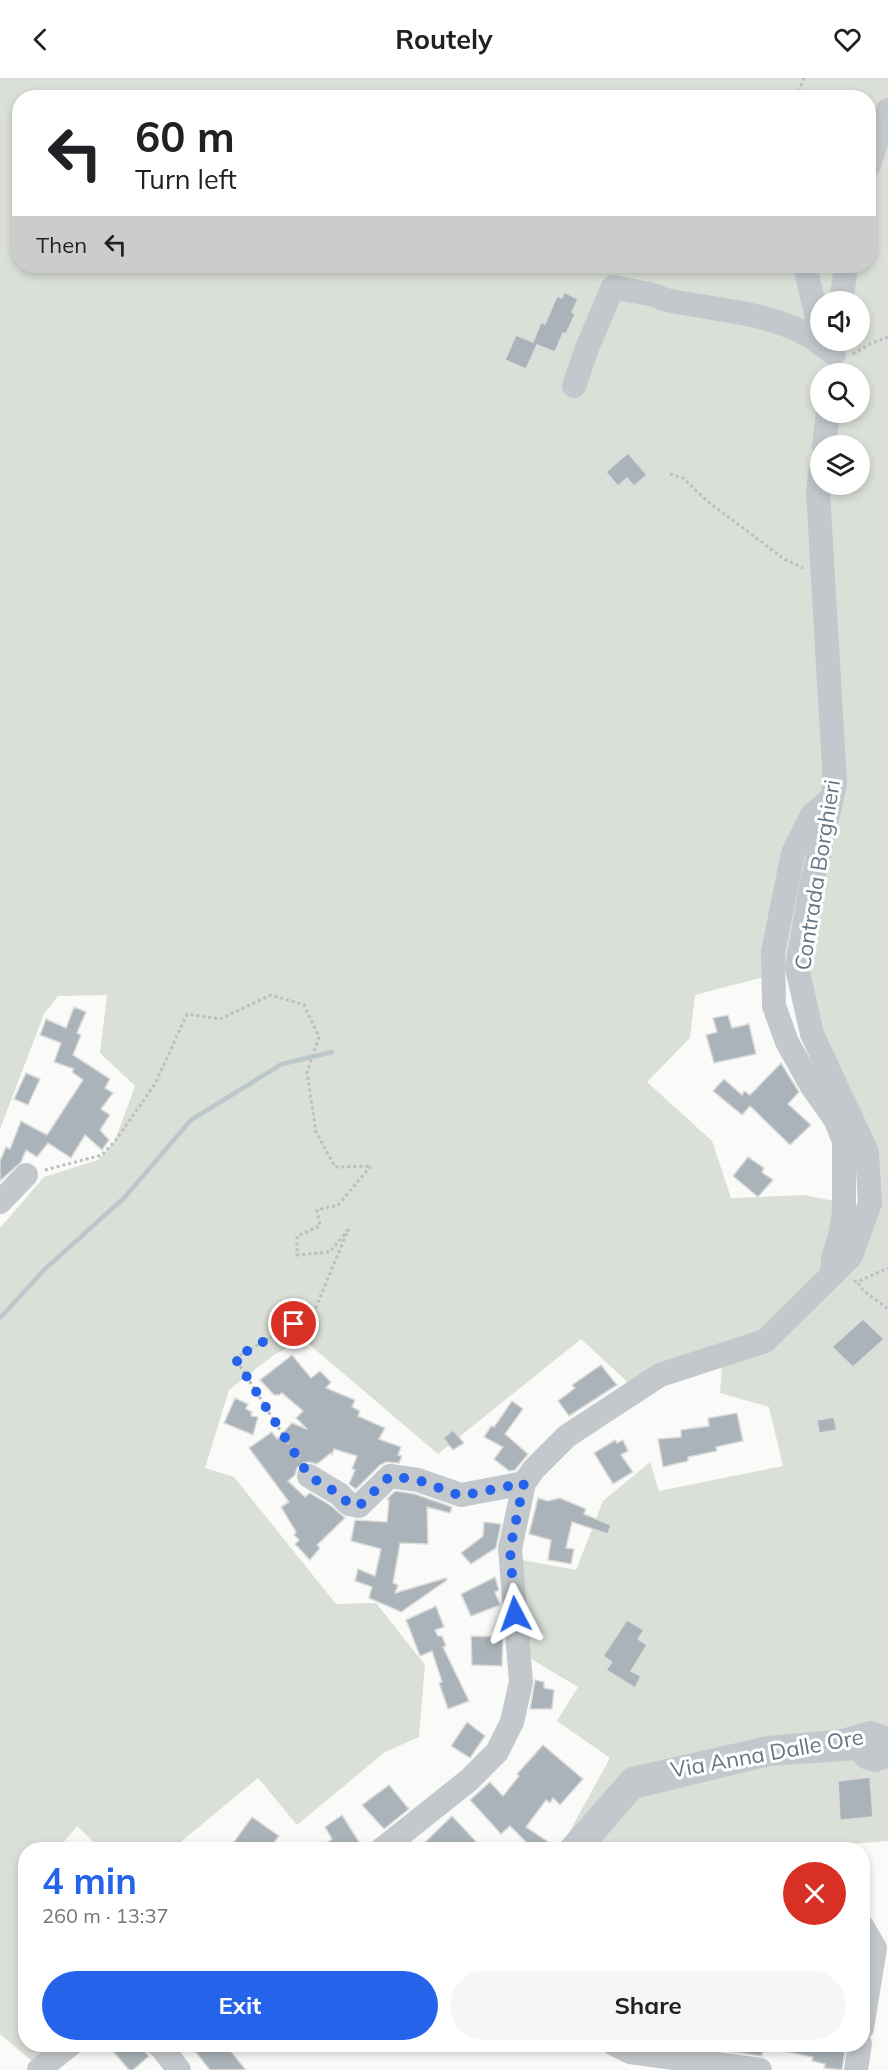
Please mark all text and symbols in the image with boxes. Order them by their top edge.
text: Routely [395,22,493,56]
icon: back [24,23,57,56]
icon: heart [831,23,864,56]
text: 60 m [135,110,235,163]
icon: left [36,114,114,192]
text: Turn left [135,162,237,196]
icon: left [99,228,132,261]
text: Then [36,231,87,259]
map controls [810,291,870,495]
button: sound [810,291,870,351]
button: search [810,363,870,423]
button: layers [810,435,870,495]
street label: Contrada Borghieri [788,778,846,972]
pin [268,1298,319,1349]
icon: arrive [277,1307,310,1340]
position arrow [483,1582,547,1646]
street label: Via Anna Dalle Ore [669,1722,865,1784]
text: 4 min [42,1858,137,1903]
button: close [783,1862,846,1925]
text: 260 m · 13:37 [42,1903,168,1928]
button: Exit [42,1971,438,2040]
button: Share [450,1971,846,2040]

